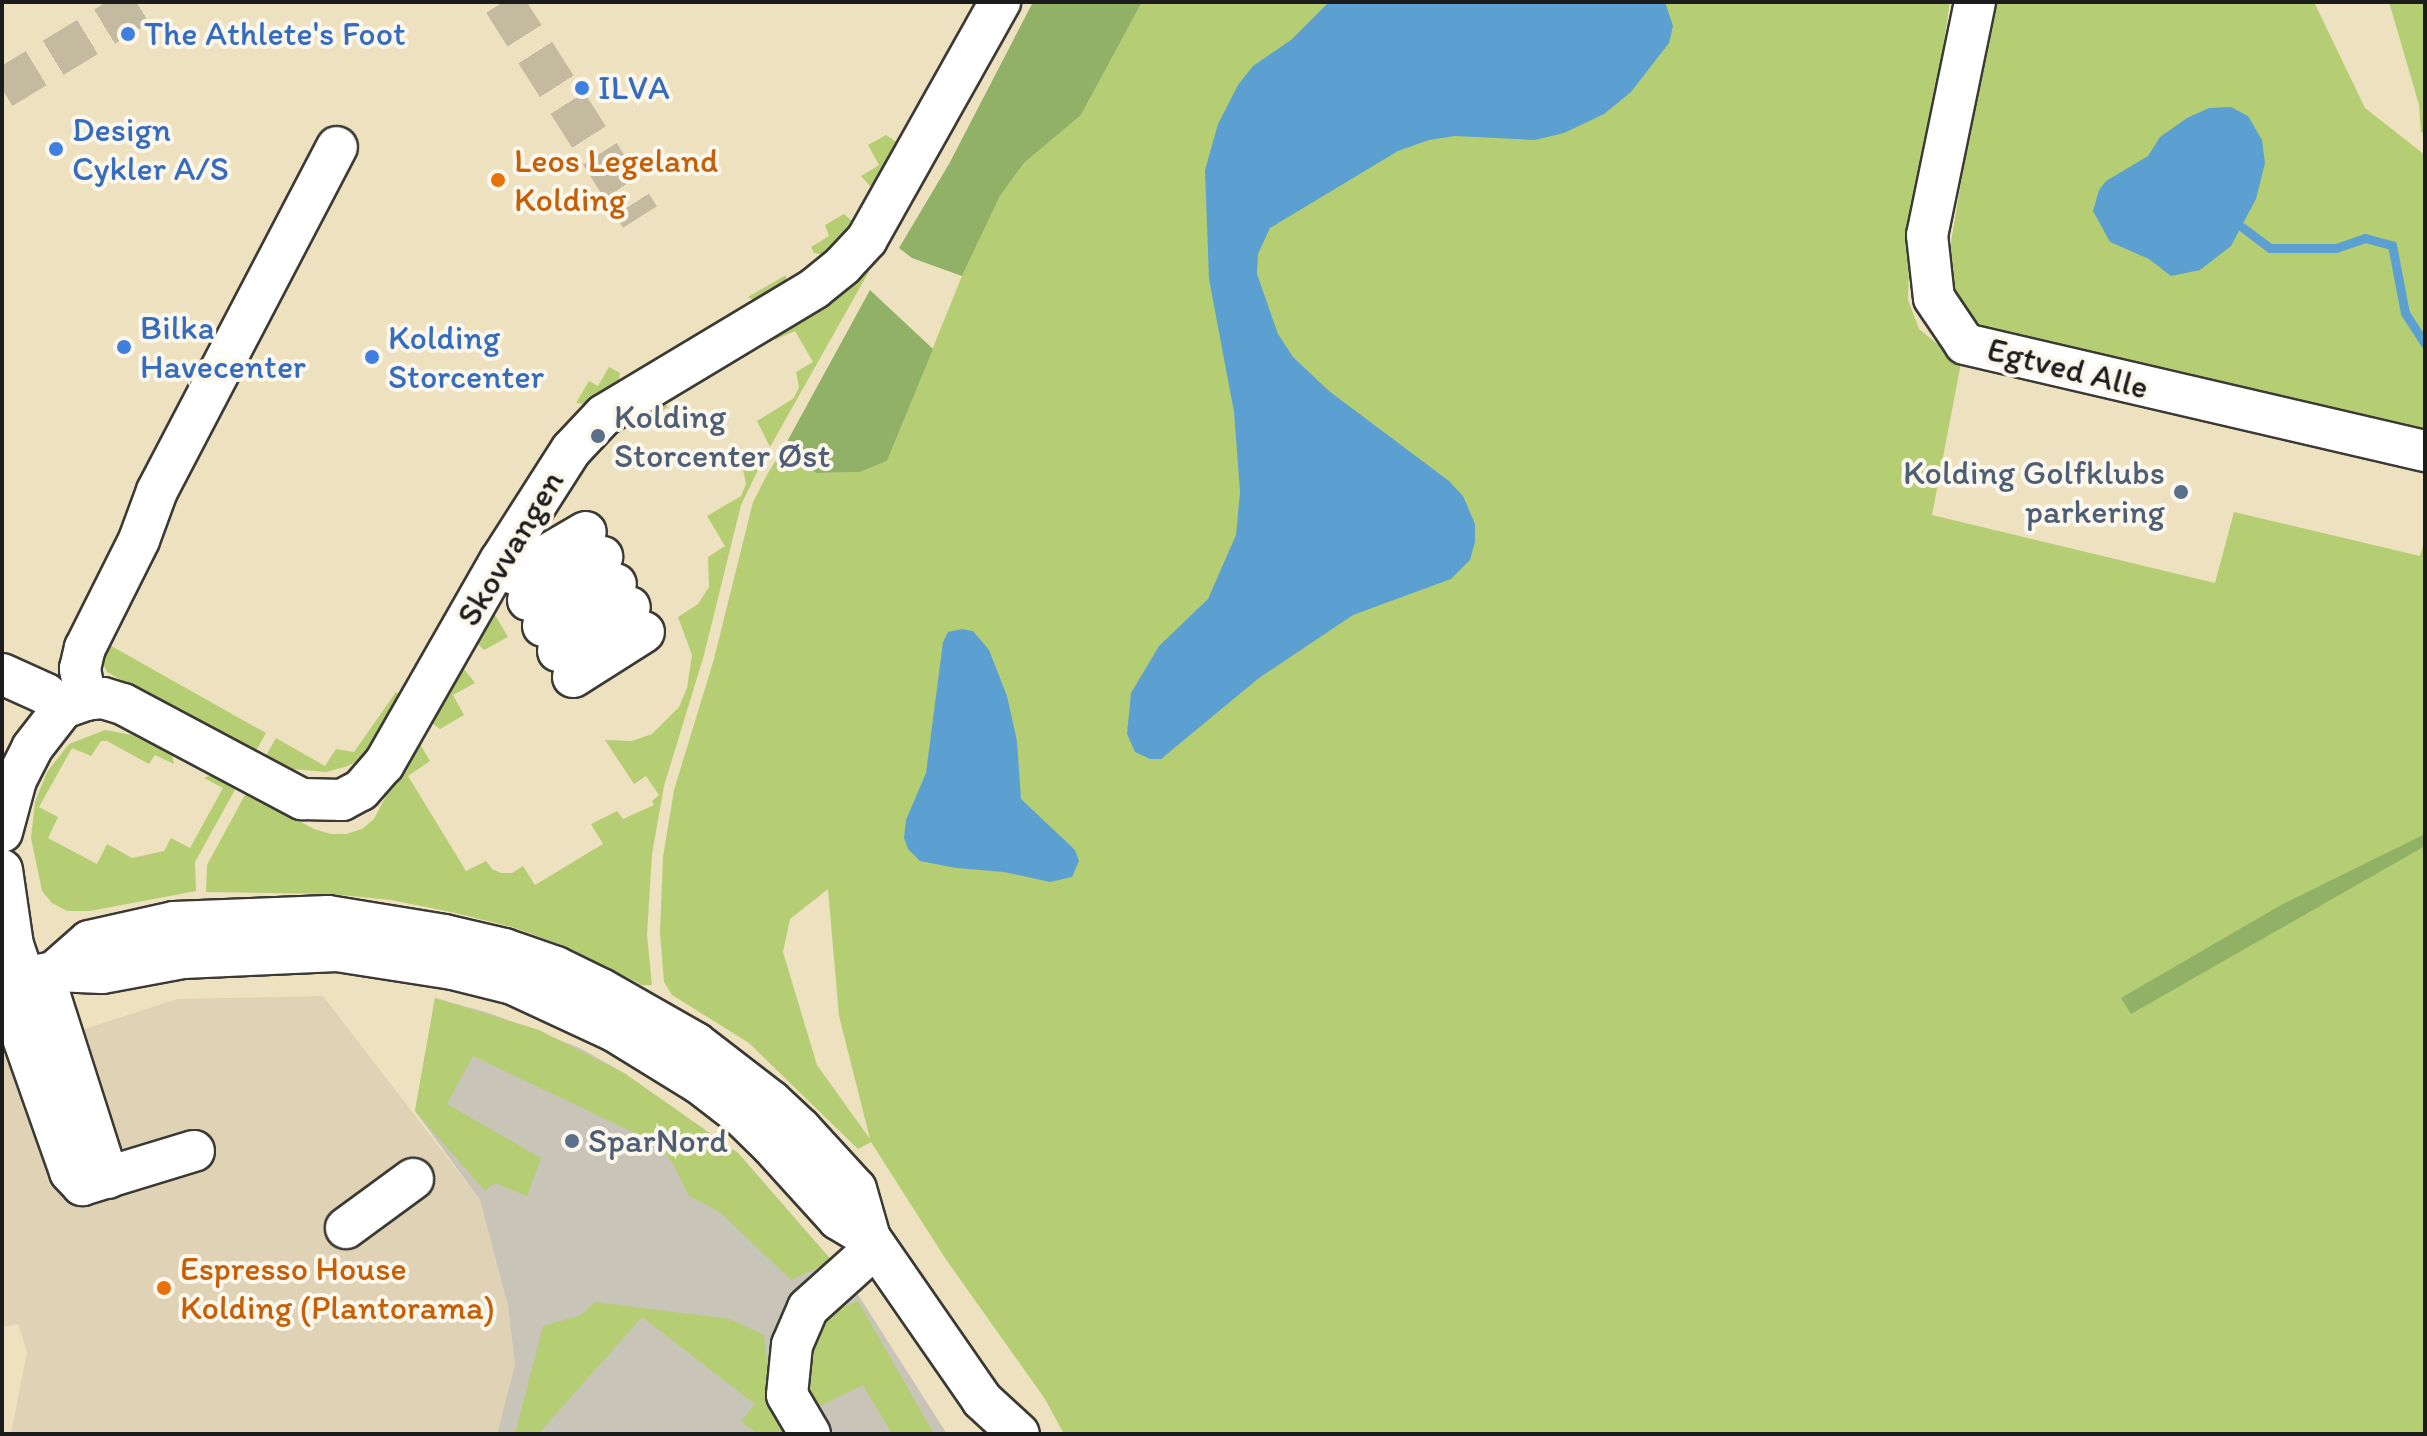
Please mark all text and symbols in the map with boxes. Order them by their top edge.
place label: The Athlete's Foot [144,14,405,54]
marker: The Athlete's Foot [119,25,137,43]
place label: ILVA [598,68,670,108]
marker: ILVA [573,79,591,97]
place label: Design Cykler A/S [72,109,229,188]
marker: Design Cykler A/S [47,140,65,158]
place label: Leos Legeland Kolding [514,140,720,220]
marker: Leos Legeland Kolding [489,171,507,189]
place label: Bilka Havecenter [140,307,306,386]
place label: Kolding Storcenter [388,317,544,396]
street label: Egtved Alle [1983,328,2153,408]
marker: Bilka Havecenter [115,338,133,356]
marker: Kolding Storcenter [363,348,381,366]
place label: Kolding Storcenter Øst [614,396,830,476]
marker: Kolding Storcenter Øst [589,427,607,445]
place label: Kolding Golfklubs parkering [1903,452,2165,532]
street label: Skovvangen [448,463,572,633]
marker: Kolding Golfklubs parkering [2172,483,2190,501]
place label: SparNord [588,1121,728,1161]
marker: SparNord [563,1132,581,1150]
place label: Espresso House Kolding (Plantorama) [180,1248,493,1328]
marker: Espresso House Kolding (Plantorama) [155,1279,173,1297]

